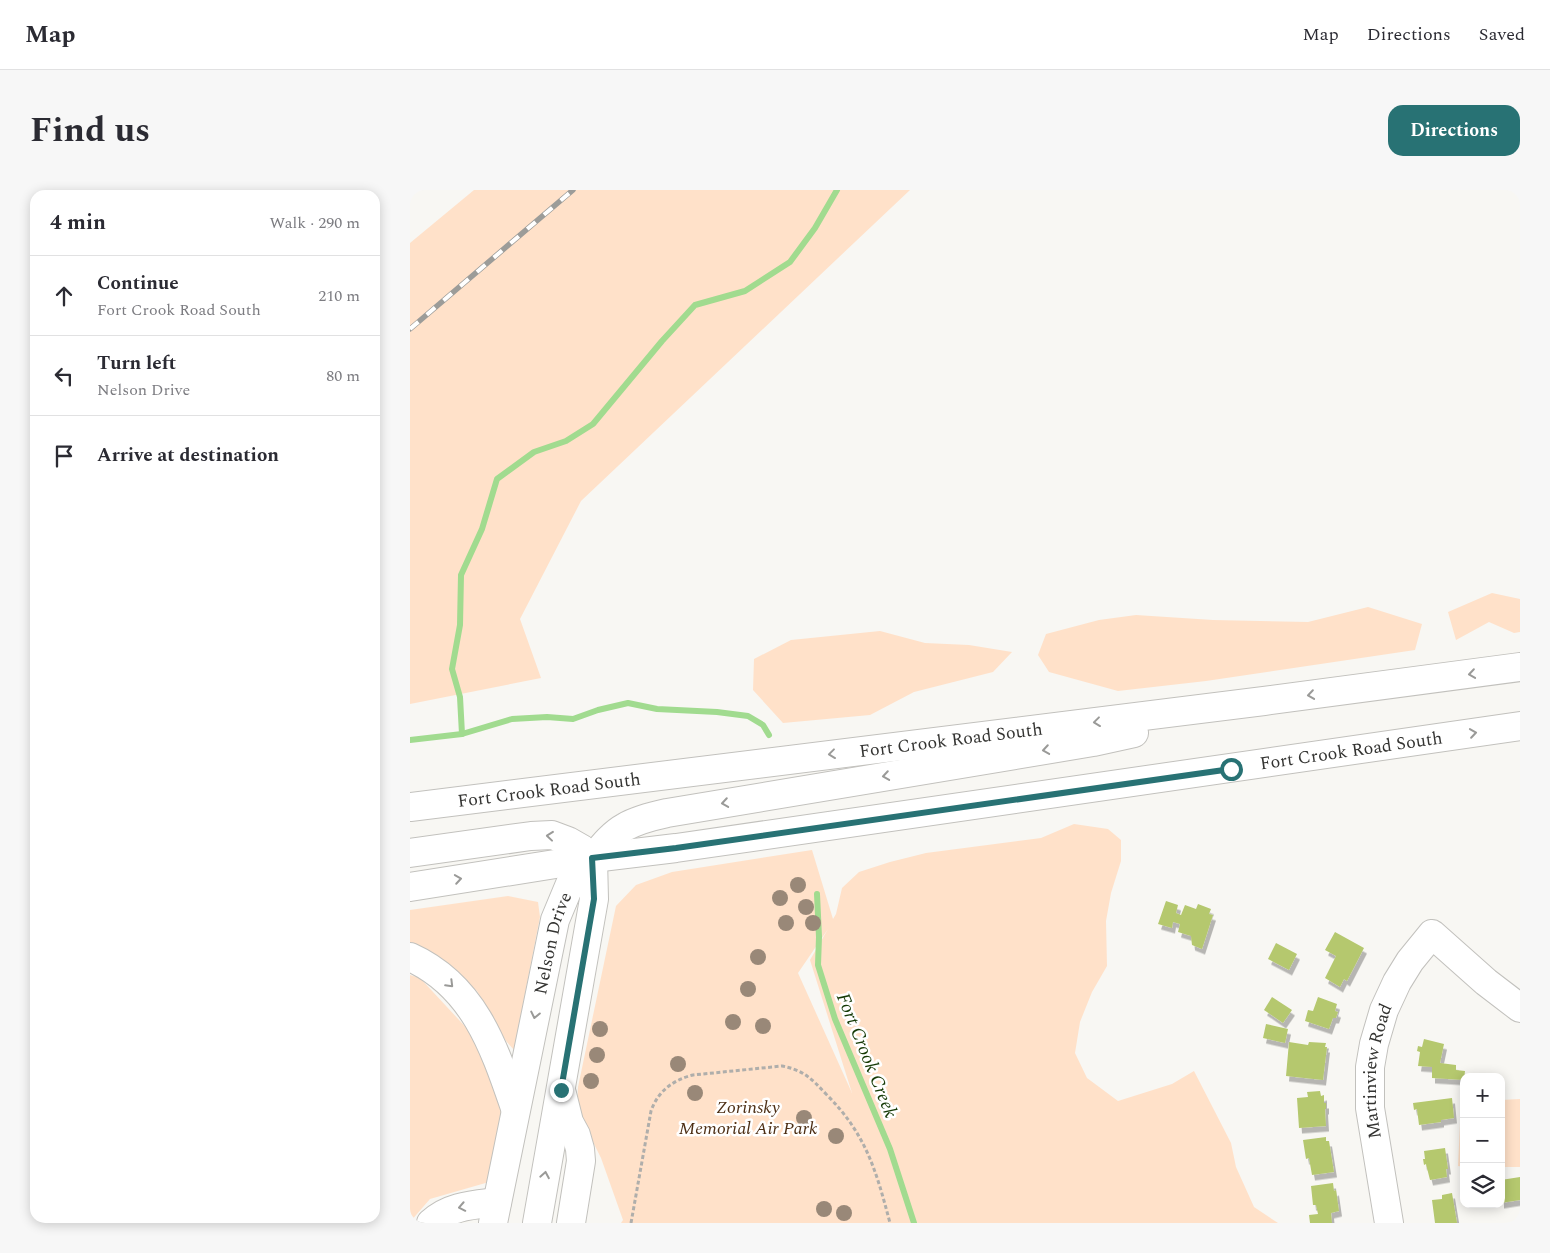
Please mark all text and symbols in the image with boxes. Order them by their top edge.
text: Map [25,17,75,53]
text: Map [1303,21,1339,48]
text: Directions [1367,21,1451,48]
text: Saved [1479,21,1525,48]
text: Find us [30,104,150,157]
button: Directions [1388,105,1520,156]
text: 4 min [50,207,106,239]
text: Walk · 290 m [269,211,360,235]
text: Continue [97,269,179,298]
icon: ahead [50,282,78,310]
text: 210 m [318,284,360,308]
text: Fort Crook Road South [97,298,261,322]
text: Turn left [97,349,176,378]
icon: left [50,362,78,390]
text: 80 m [326,364,360,388]
text: Nelson Drive [97,378,190,402]
text: Arrive at destination [97,441,279,470]
icon: arrive [50,442,78,470]
one-way arrow [1467,668,1475,679]
one-way arrow [1306,689,1314,700]
street label: Fort Crook Road South [858,716,1044,765]
one-way arrow [1093,716,1101,727]
street label: Fort Crook Road South [1258,724,1444,777]
one-way arrow [1468,729,1477,739]
one-way arrow [1042,745,1050,755]
one-way arrow [827,748,835,759]
route start [1220,758,1243,781]
street label: Fort Crook Road South [456,766,642,815]
one-way arrow [881,771,890,781]
one-way arrow [721,797,730,807]
one-way arrow [545,831,553,842]
one-way arrow [455,874,463,885]
street label: Nelson Drive [527,888,579,997]
one-way arrow [444,978,453,987]
water label: Fort Crook Creek [828,989,905,1123]
street label: Martinview Road [1357,999,1399,1141]
one-way arrow [530,1011,541,1020]
map controls [1460,1073,1505,1208]
button: + [1460,1073,1505,1118]
route end [550,1079,573,1102]
park label: Zorinsky Memorial Air Park [679,1094,818,1142]
button: − [1460,1118,1505,1163]
button: layers [1460,1163,1505,1208]
one-way arrow [540,1171,550,1179]
one-way arrow [457,1201,466,1212]

